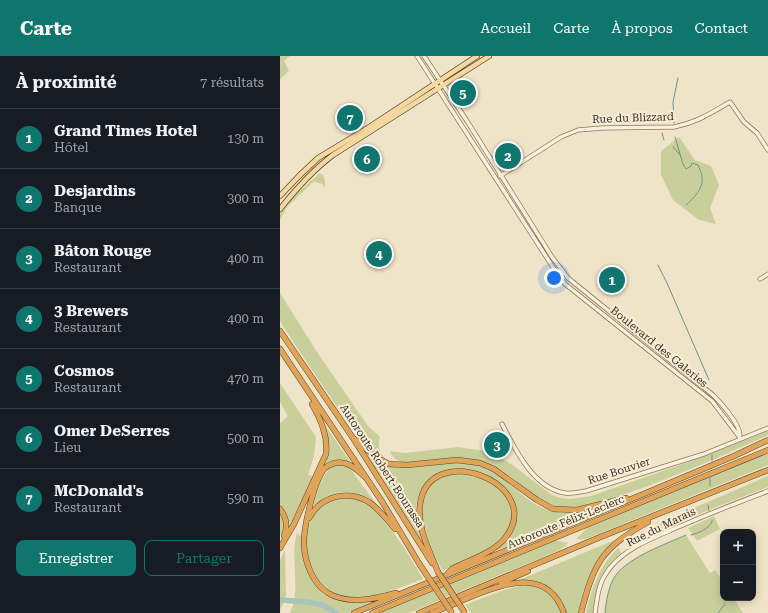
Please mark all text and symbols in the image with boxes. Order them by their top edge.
text: Carte [20,17,72,40]
text: Accueil [480,20,531,36]
text: Carte [553,20,590,36]
text: À propos [612,20,673,36]
text: Contact [695,20,748,36]
text: À proximité [16,72,117,92]
text: 7 résultats [200,75,264,90]
pin: 5 [450,78,476,108]
pin: 7 [337,103,363,133]
street label: Rue du Blizzard [592,110,674,126]
text: Grand Times Hotel [54,122,197,140]
text: 1 [25,131,33,146]
text: 130 m [227,131,264,146]
text: Hôtel [54,140,88,155]
pin: 2 [495,141,521,171]
pin: 6 [354,144,380,174]
text: Desjardins [54,182,136,200]
text: 2 [25,191,33,206]
text: 300 m [227,191,264,206]
text: Banque [54,200,102,215]
pin: 4 [366,239,392,269]
text: Bâton Rouge [54,242,151,260]
text: 3 [25,251,33,266]
text: 400 m [227,251,264,266]
text: Restaurant [54,260,122,275]
pin: 1 [599,265,625,295]
your location [544,268,564,288]
text: 3 Brewers [54,302,128,320]
street label: Boulevard des Galeries [608,304,710,390]
text: 4 [25,311,33,326]
text: 400 m [227,311,264,326]
text: Restaurant [54,320,122,335]
text: Cosmos [54,362,114,380]
text: 5 [25,371,33,386]
text: 470 m [227,371,264,386]
text: Restaurant [54,380,122,395]
street label: Autoroute Robert-Bourassa [337,402,427,530]
text: Omer DeSerres [54,422,170,440]
pin: 3 [484,430,510,460]
text: 6 [25,431,33,446]
text: 500 m [227,431,264,446]
text: Lieu [54,440,81,455]
street label: Rue Bouvier [586,455,652,487]
text: McDonald's [54,482,143,500]
text: 7 [25,491,33,506]
text: 590 m [227,491,264,506]
street label: Autoroute Félix-Leclerc [506,493,626,551]
text: Restaurant [54,500,122,515]
street label: Rue du Marais [624,505,698,549]
map controls [720,529,756,601]
button: + [720,529,756,565]
button: Enregistrer [16,540,136,576]
button: Partager [144,540,264,576]
button: − [720,565,756,601]

